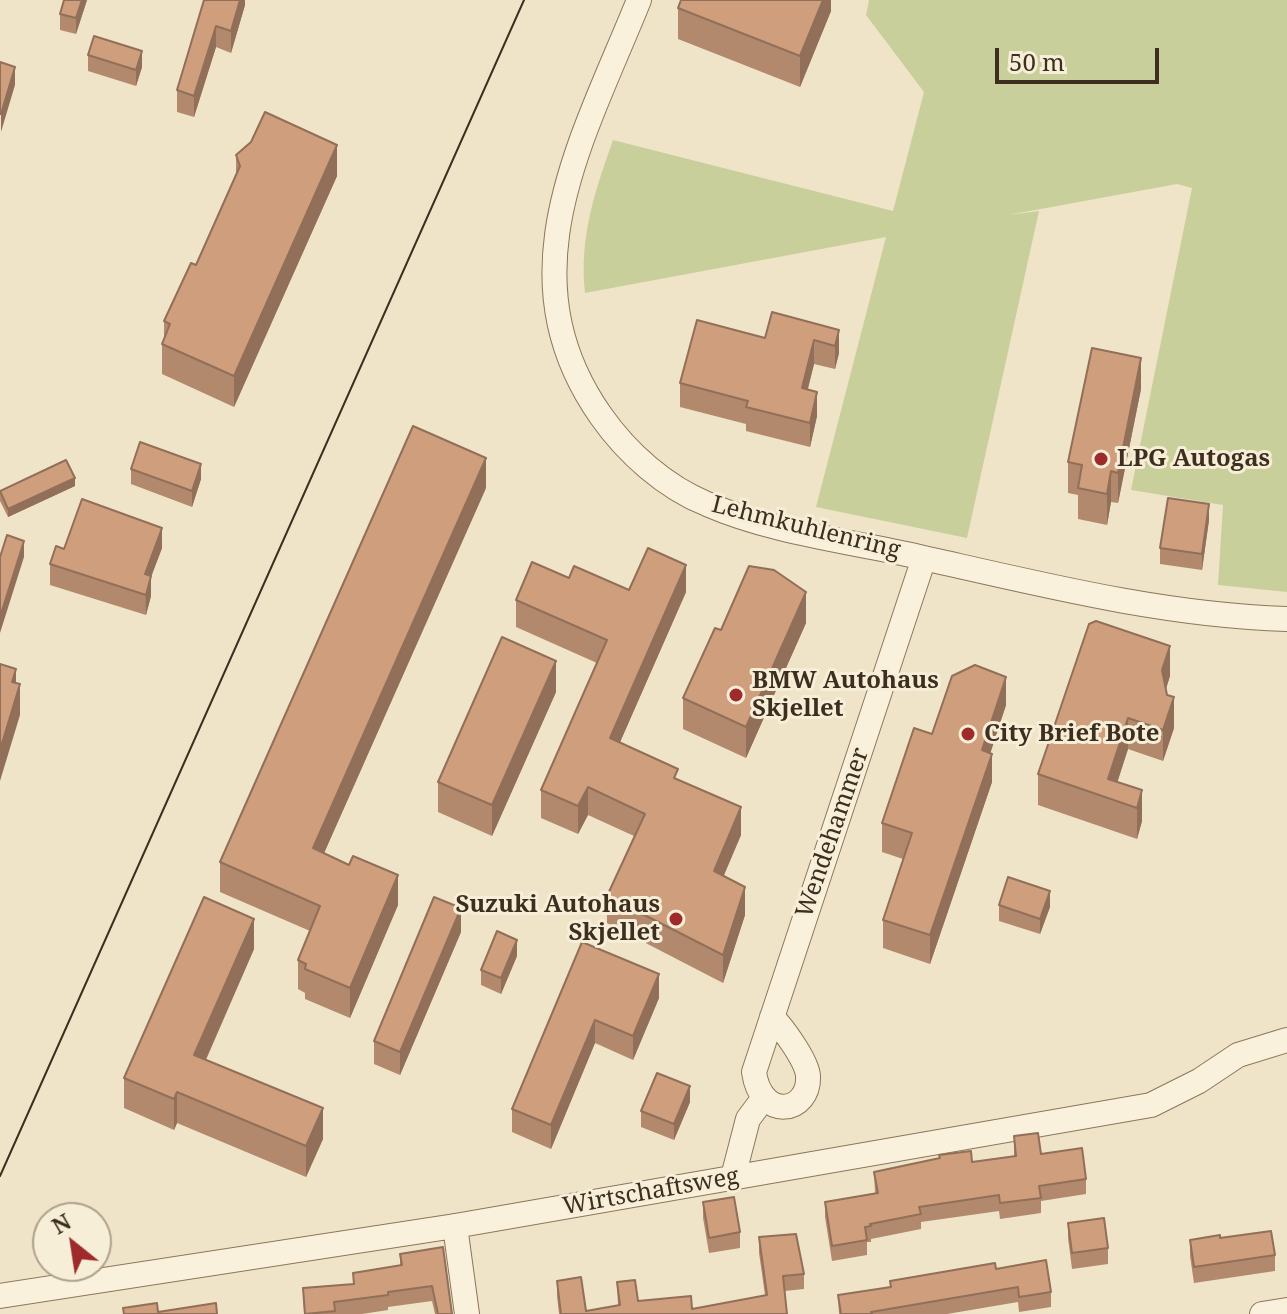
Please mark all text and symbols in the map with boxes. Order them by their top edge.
scale bar [999,32,1163,82]
text: 50 m [1009,45,1065,78]
place label: LPG Autogas [1117,445,1270,473]
marker: LPG Autogas [1092,450,1110,468]
street label: Lehmkuhlenring [709,491,903,565]
place label: BMW Autohaus Skjellet [752,667,939,723]
marker: BMW Autohaus Skjellet [727,686,745,704]
place label: City Brief Bote [984,720,1160,748]
marker: City Brief Bote [959,725,977,743]
street label: Wendehammer [790,744,876,922]
place label: Suzuki Autohaus Skjellet [455,891,660,947]
marker: Suzuki Autohaus Skjellet [667,910,685,928]
street label: Wirtschaftsweg [561,1162,741,1222]
north arrow [32,1202,112,1282]
text: N [46,1206,76,1240]

